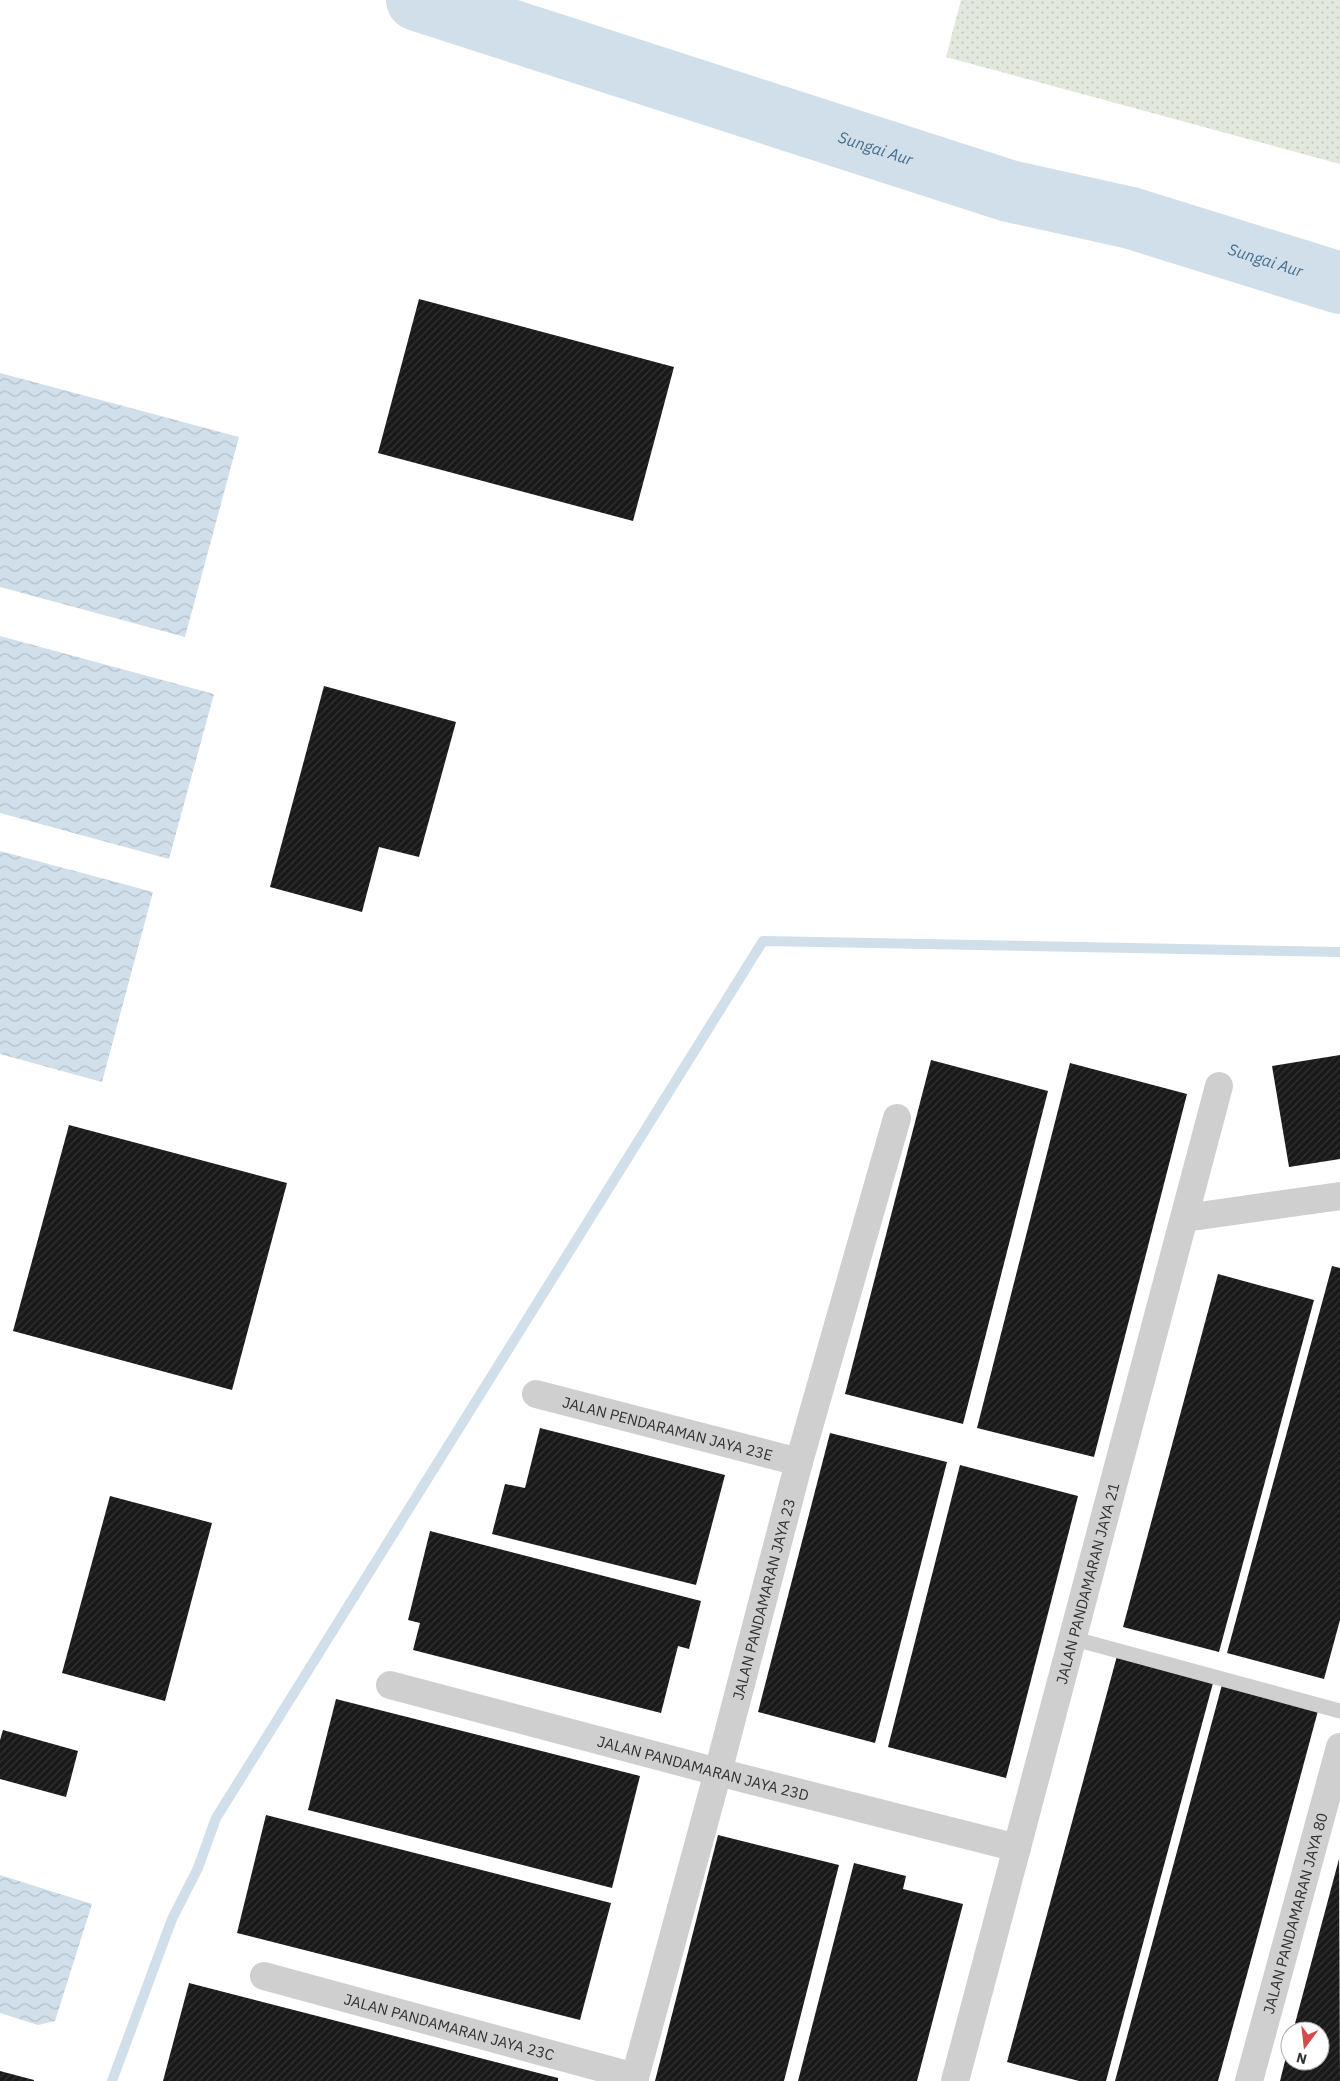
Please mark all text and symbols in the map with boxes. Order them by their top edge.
water label: Sungai Aur [836,127,917,170]
water label: Sungai Aur [1226,239,1307,281]
street label: JALAN PENDARAMAN JAYA 23E [561,1392,775,1464]
street label: JALAN PANDAMARAN JAYA 21 [1051,1480,1123,1686]
street label: JALAN PANDAMARAN JAYA 23 [728,1496,799,1702]
street label: JALAN PANDAMARAN JAYA 23D [595,1731,811,1804]
street label: JALAN PANDAMARAN JAYA 80 [1258,1810,1331,2016]
street label: JALAN PANDAMARAN JAYA 23C [342,1989,557,2064]
north arrow [1280,2021,1330,2071]
text: N [1294,2049,1309,2069]

